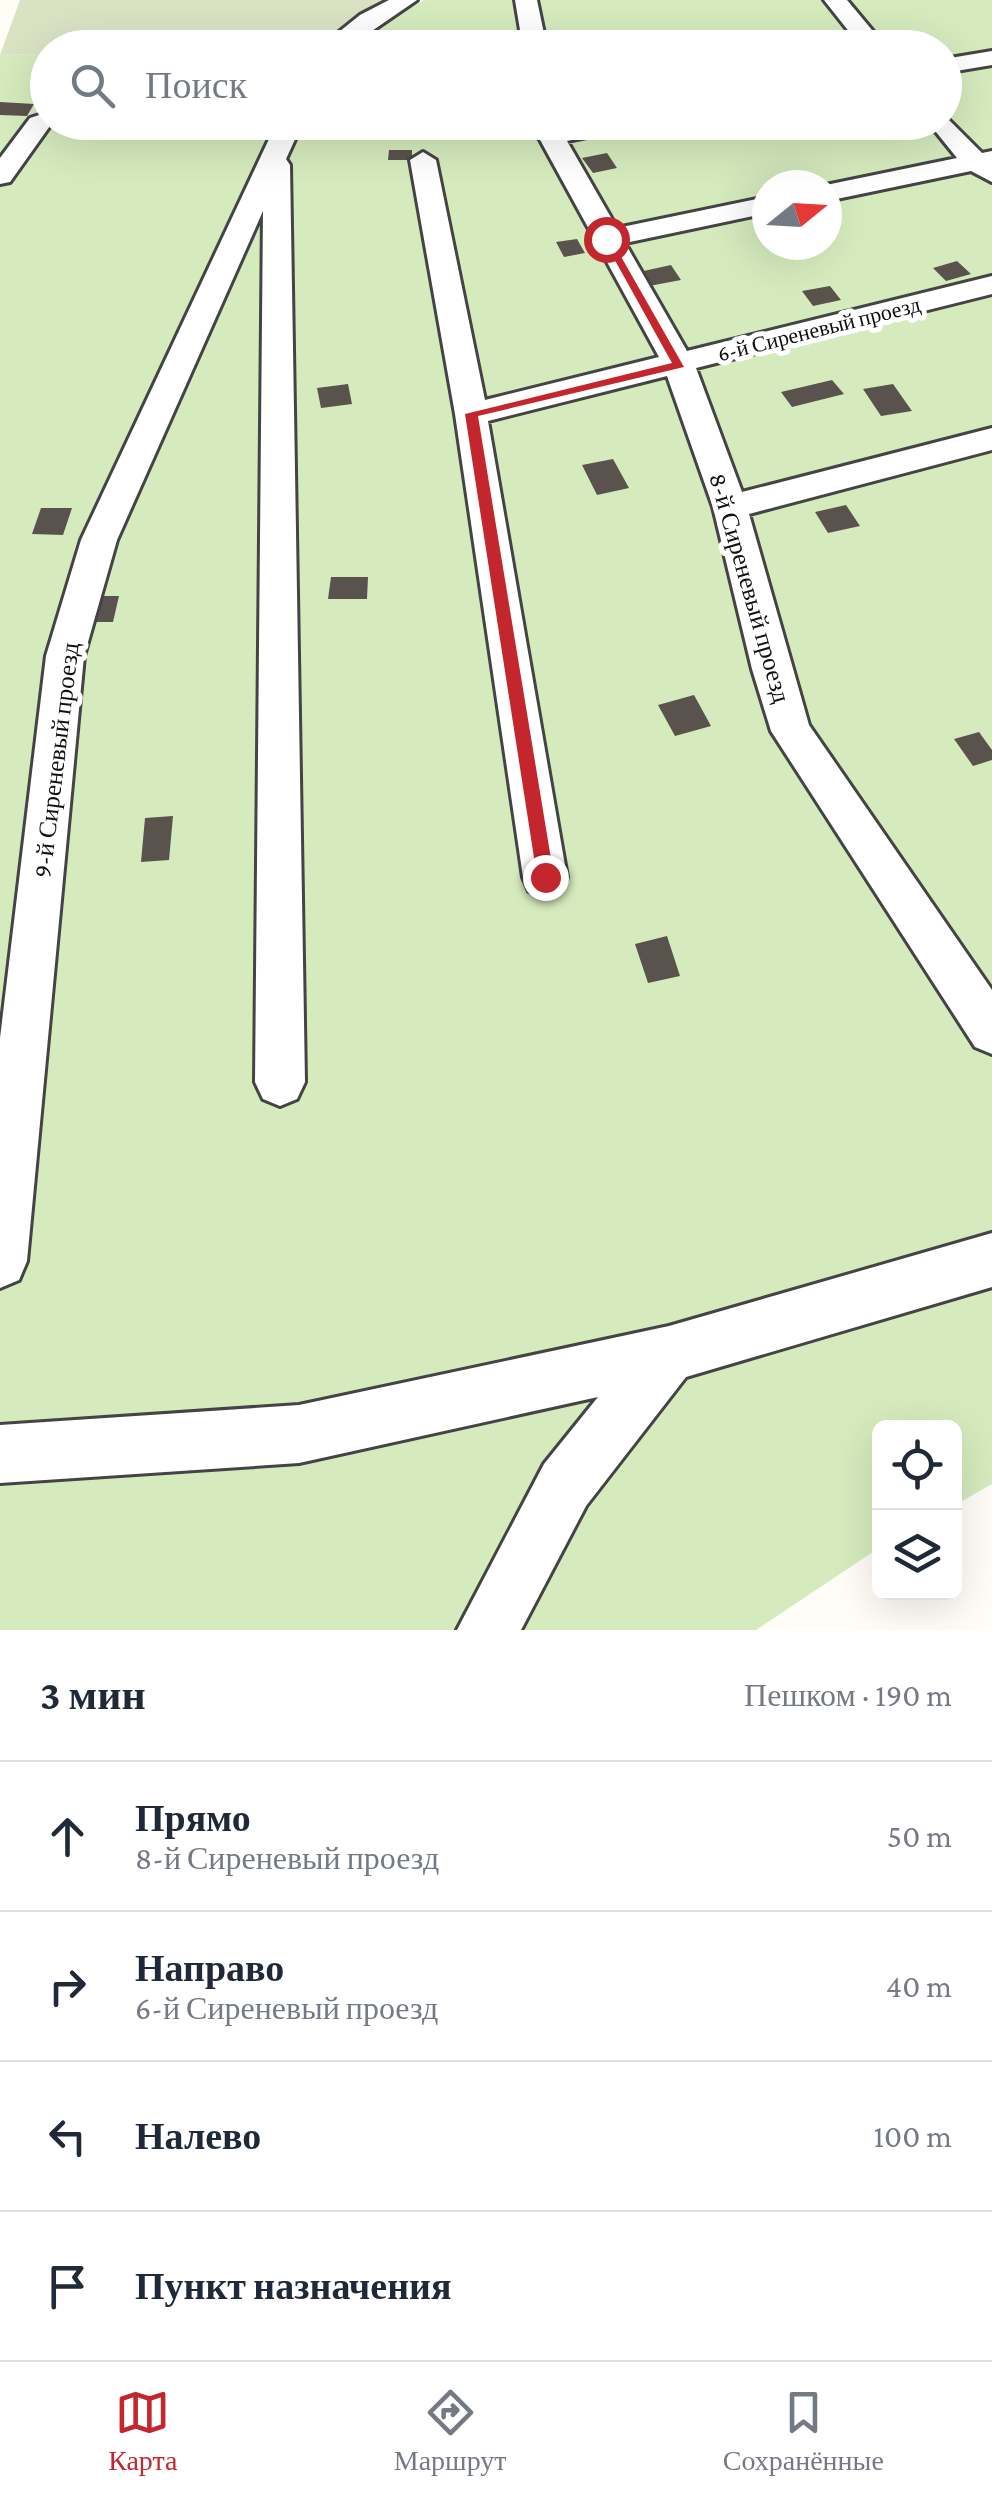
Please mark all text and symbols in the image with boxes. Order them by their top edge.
search box [30,30,962,140]
icon: search [65,58,120,113]
text: Поиск [145,64,247,106]
north arrow [752,170,842,260]
route start [584,217,630,263]
street label: 6-й Сиреневый проезд [715,292,923,366]
street label: 8-й Сиреневый проезд [704,470,796,706]
street label: 9-й Сиреневый проезд [28,641,84,879]
route end [523,855,569,901]
map controls [872,1420,962,1600]
button: locate [872,1420,962,1510]
button: layers [872,1510,962,1600]
text: 3 мин [40,1671,146,1718]
text: Пешком · 190 m [744,1677,952,1713]
text: Прямо [135,1797,251,1839]
icon: ahead [40,1809,95,1864]
text: 50 m [887,1818,952,1854]
text: 8-й Сиреневый проезд [135,1840,439,1876]
text: Направо [135,1947,284,1989]
icon: right [40,1959,95,2014]
text: 40 m [886,1968,952,2004]
text: 6-й Сиреневый проезд [135,1990,438,2026]
icon: left [40,2109,95,2164]
text: Налево [135,2115,261,2157]
text: 100 m [873,2118,952,2154]
icon: arrive [40,2259,95,2314]
text: Пункт назначения [135,2265,452,2307]
tab: Карта [108,2385,178,2477]
tab: Маршрут [394,2385,507,2477]
tab: Сохранённые [723,2385,884,2477]

